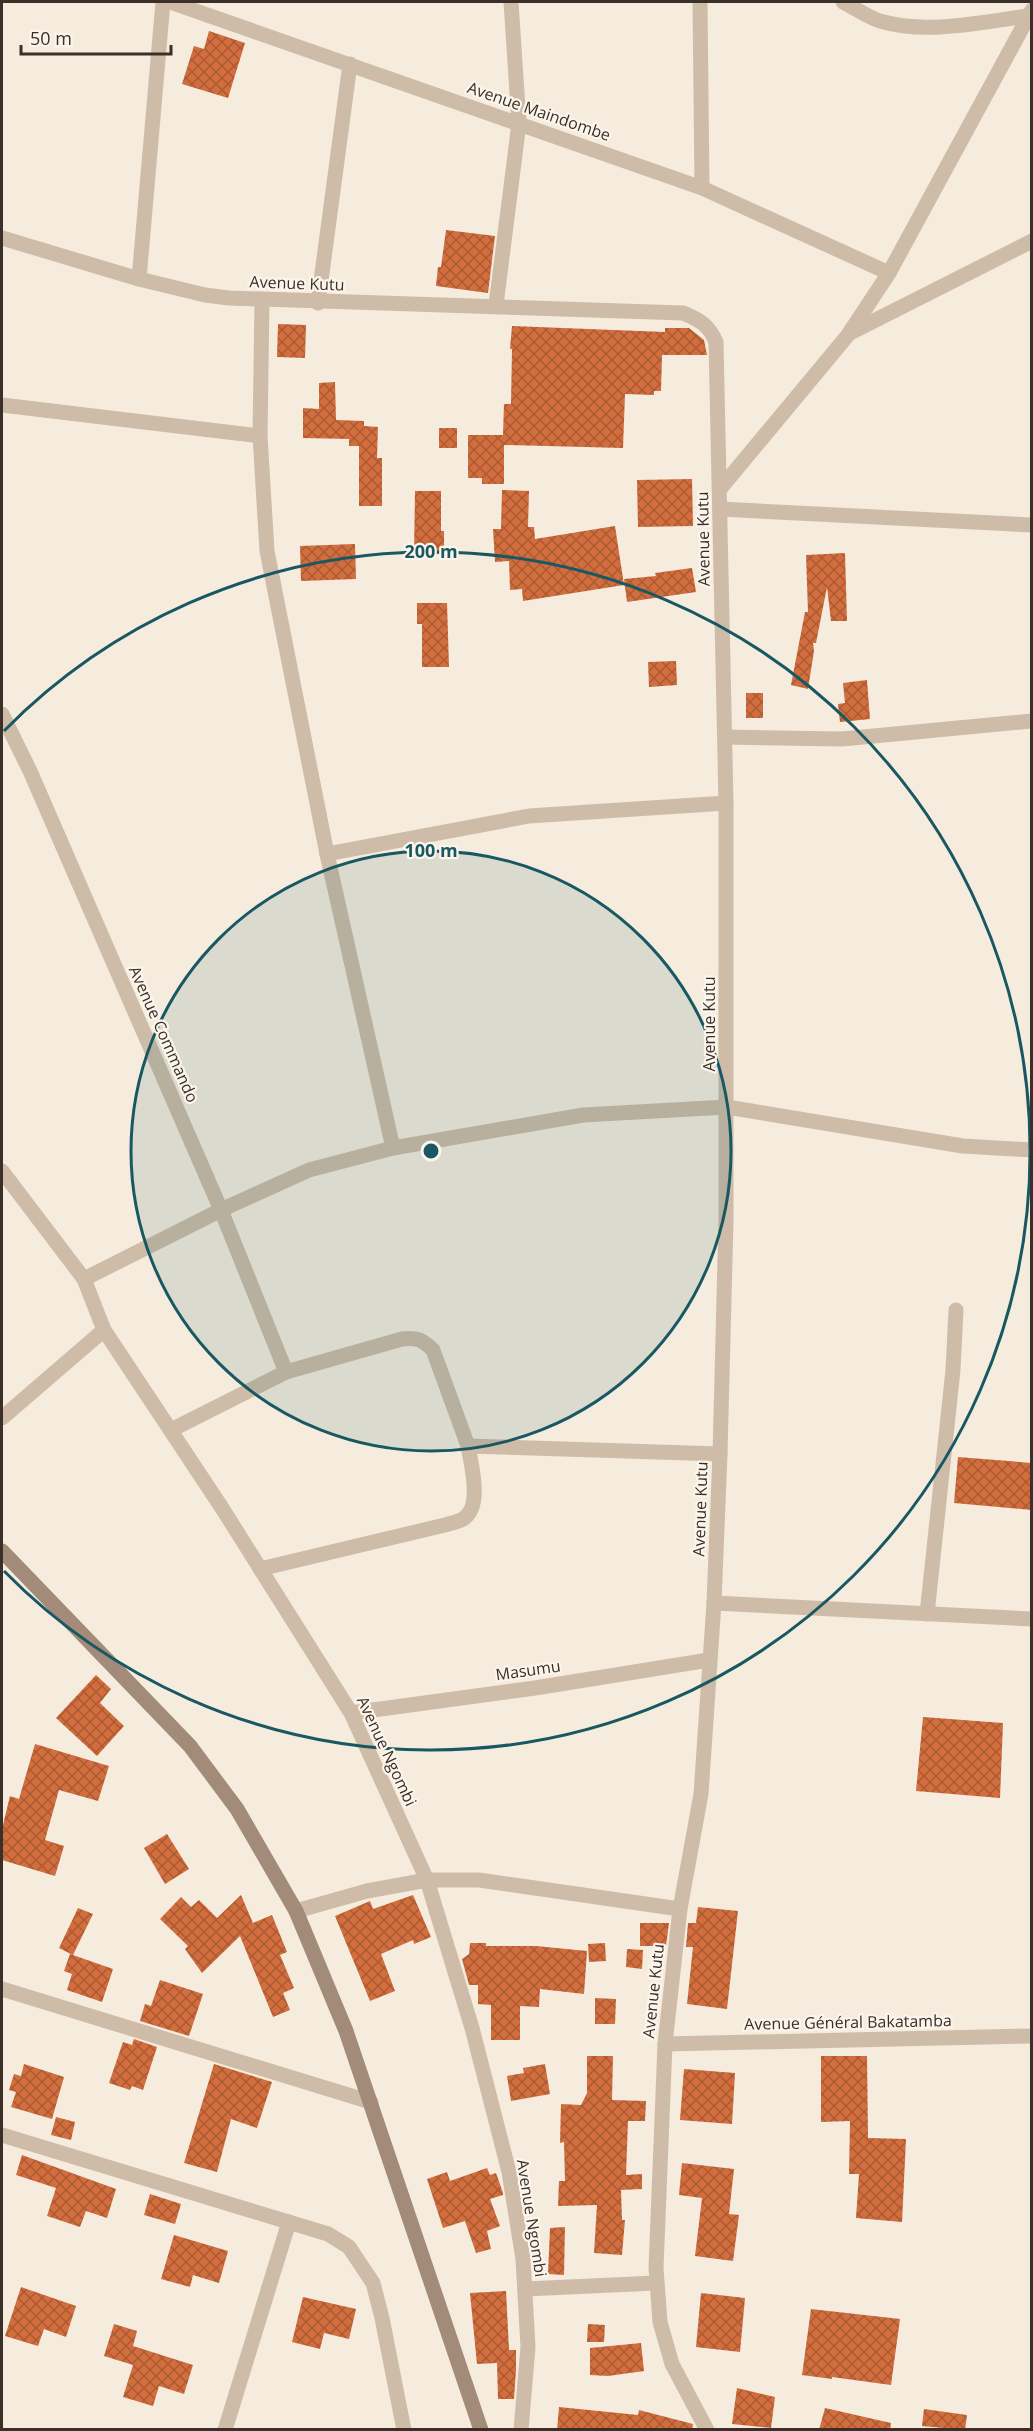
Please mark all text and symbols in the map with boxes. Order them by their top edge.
scale bar [21,18,171,56]
text: 50 m [30,26,72,50]
street label: Avenue Maindombe [465,76,614,146]
street label: Avenue Kutu [249,270,345,296]
street label: Avenue Kutu [691,491,715,587]
text: 200 m [404,539,458,563]
text: 100 m [404,838,458,862]
street label: Avenue Commando [124,962,204,1106]
street label: Avenue Kutu [698,977,720,1071]
centre of rings [421,1141,441,1161]
street label: Avenue Kutu [687,1461,713,1557]
street label: Masumu [494,1655,562,1685]
street label: Avenue Ngombi [352,1692,422,1810]
street label: Avenue Kutu [637,1943,669,2039]
street label: Avenue Général Bakatamba [744,2009,952,2035]
street label: Avenue Ngombi [512,2158,552,2278]

